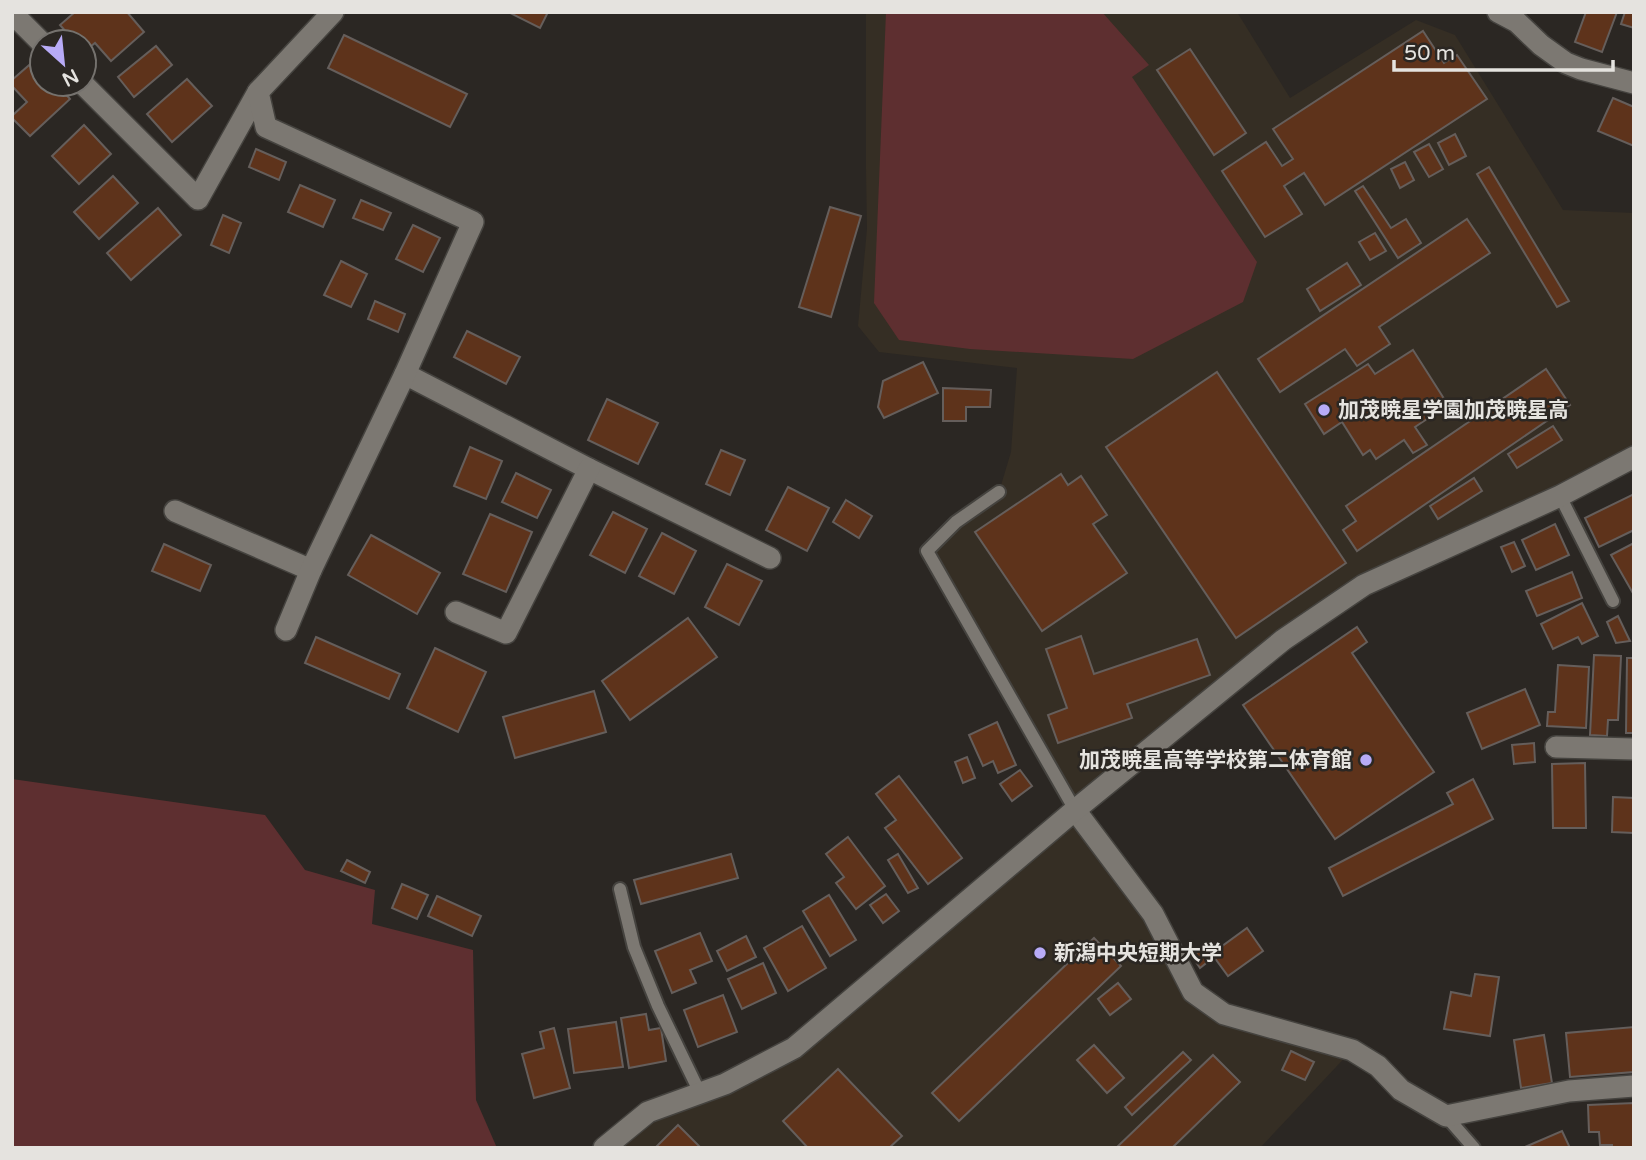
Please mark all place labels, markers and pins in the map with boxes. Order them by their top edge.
place label: 加茂暁星学園加茂暁星高 [1338,398,1569,423]
marker: 加茂暁星学園加茂暁星高 [1316,402,1332,418]
place label: 加茂暁星高等学校第二体育館 [1079,748,1352,773]
marker: 加茂暁星高等学校第二体育館 [1358,752,1374,768]
place label: 新潟中央短期大学 [1054,941,1222,966]
marker: 新潟中央短期大学 [1032,945,1048,961]

